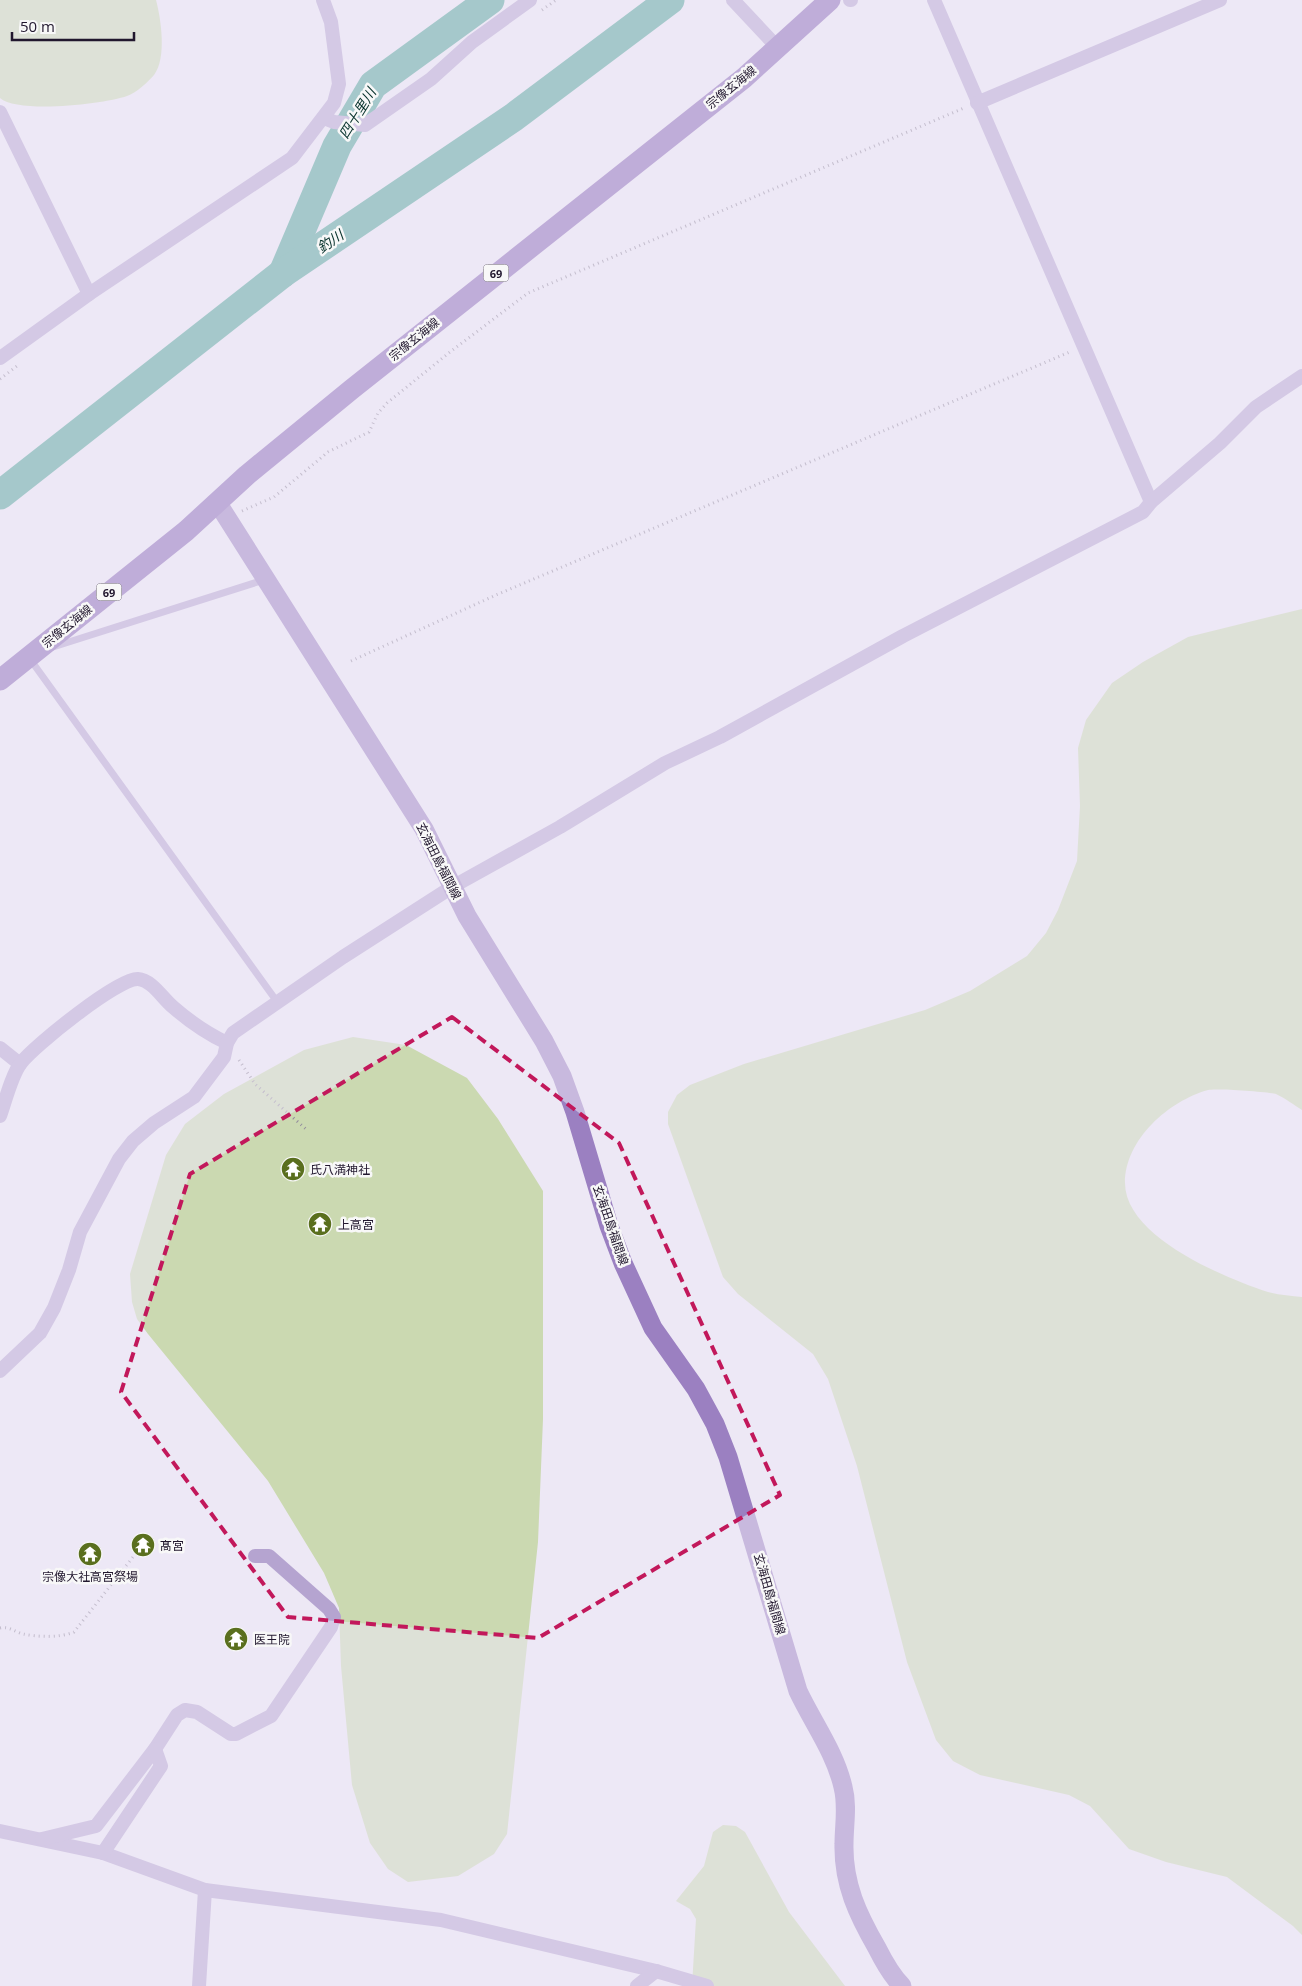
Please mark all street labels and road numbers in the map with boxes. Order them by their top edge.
street label: 宗像玄海線 [702,62,760,112]
road number: 69 [484,264,508,282]
street label: 宗像玄海線 [385,314,443,364]
road number: 69 [96,584,122,600]
street label: 宗像玄海線 [38,601,96,651]
street label: 玄海田島福間線 [412,820,466,902]
street label: 玄海田島福間線 [589,1183,633,1267]
street label: 玄海田島福間線 [750,1551,790,1637]

